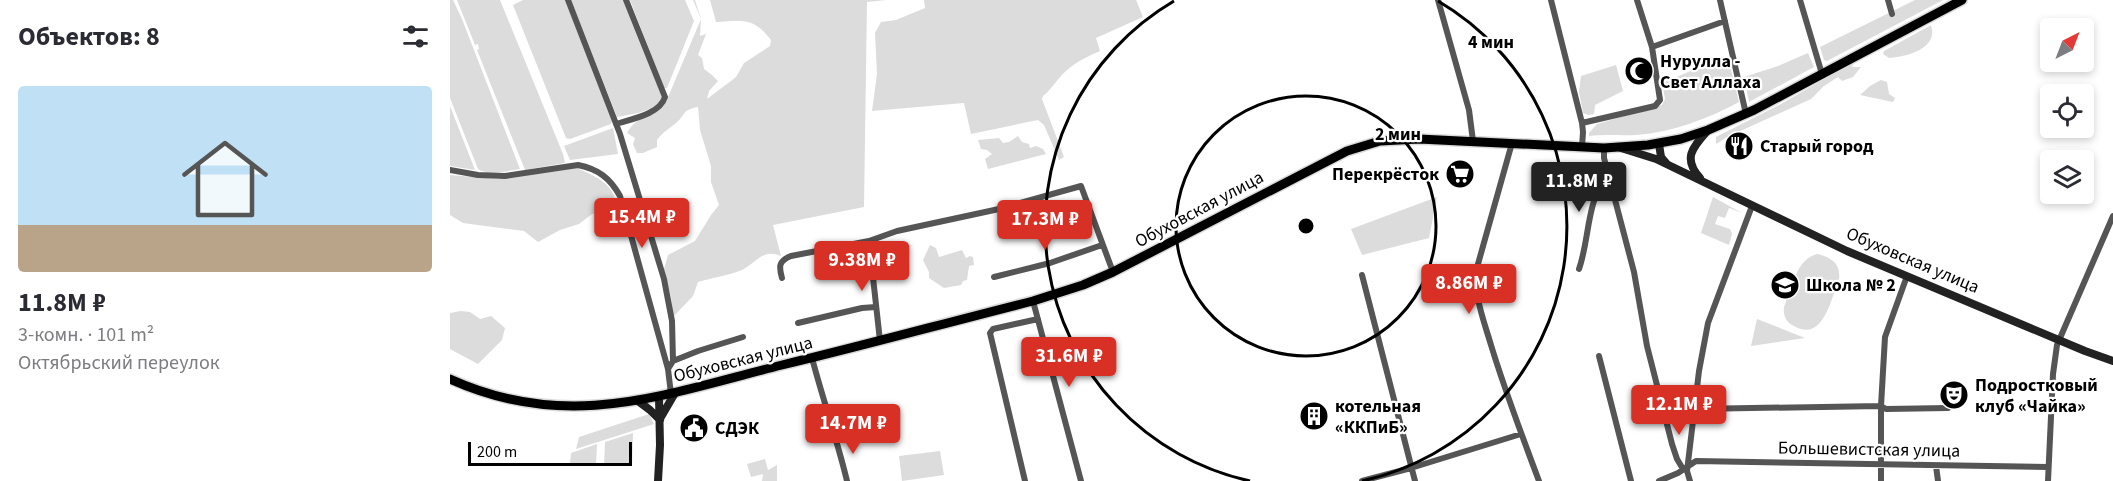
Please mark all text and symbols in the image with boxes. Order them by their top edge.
text: Объектов: 8 [18,18,160,55]
north arrow [2040,18,2094,72]
map controls [2040,18,2094,204]
icon: filters [399,20,432,53]
text: 4 мин [1468,30,1514,55]
place label: Нурулла - Свет Аллаха [1660,49,1761,95]
mosque icon: Нурулла - Свет Аллаха [1623,55,1655,87]
button: locate [2040,84,2094,138]
text: 2 мин [1375,122,1421,147]
icon: home [171,125,279,233]
restaurant icon: Старый город [1723,130,1755,162]
place label: Старый город [1760,134,1874,159]
button: layers [2040,150,2094,204]
supermarket icon: Перекрёсток [1444,158,1476,190]
place label: Перекрёсток [1332,162,1439,187]
pin: 11.8M ₽ [1524,162,1634,213]
street label: Обуховская улица [1130,165,1268,254]
text: 11.8M ₽ [1545,167,1613,195]
pin: 15.4M ₽ [587,198,697,249]
pin: 17.3M ₽ [990,200,1100,251]
text: 15.4M ₽ [608,203,676,231]
text: 17.3M ₽ [1011,205,1079,233]
centre of rings [1296,216,1316,236]
street label: Обуховская улица [1842,221,1983,300]
pin: 9.38M ₽ [807,241,917,292]
text: 9.38M ₽ [828,246,896,274]
pin: 8.86M ₽ [1414,264,1524,315]
text: 8.86M ₽ [1435,269,1503,297]
school or university icon: Школа № 2 [1769,269,1801,301]
place label: Школа № 2 [1806,273,1896,298]
text: 11.8M ₽ [18,284,106,321]
text: 3-комн. · 101 m² [18,321,154,349]
street label: Обуховская улица [671,330,815,389]
pin: 31.6M ₽ [1014,337,1124,388]
text: 31.6M ₽ [1035,342,1103,370]
text: Октябрьский переулок [18,349,220,377]
place label: Подростковый клуб «Чайка» [1975,373,2098,419]
theatre icon: Подростковый клуб «Чайка» [1938,379,1970,411]
pin: 12.1M ₽ [1624,385,1734,436]
text: 12.1M ₽ [1645,390,1713,418]
place label: котельная «ККПиБ» [1335,394,1421,440]
building icon: котельная «ККПиБ» [1298,400,1330,432]
pin: 14.7M ₽ [798,404,908,455]
text: 14.7M ₽ [819,409,887,437]
public building icon: СДЭК [678,412,710,444]
place label: СДЭК [715,416,760,441]
street label: Большевистская улица [1778,435,1960,464]
scale bar [468,439,632,466]
text: 200 m [477,441,517,463]

